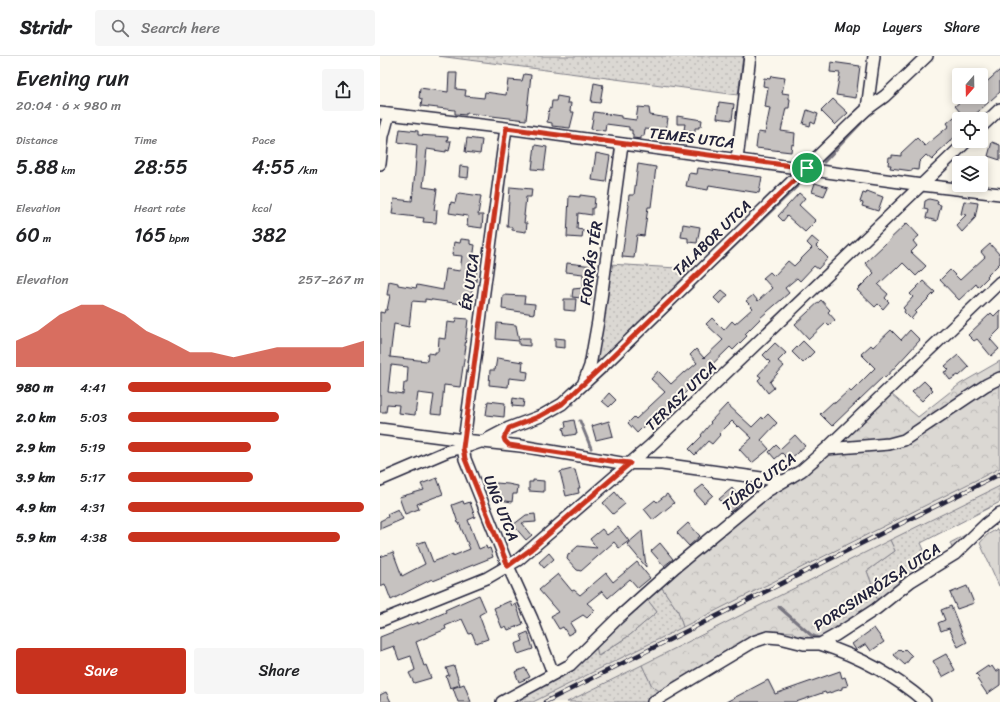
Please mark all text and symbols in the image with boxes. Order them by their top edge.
search box [95,10,375,46]
text: Stridr [20,11,71,44]
text: Search here [141,15,220,41]
text: Map [835,15,860,40]
text: Layers [882,15,922,40]
text: Share [944,15,980,40]
icon: search [109,17,131,39]
text: Evening run [16,59,129,98]
north arrow [952,68,988,104]
map controls [952,68,988,192]
button: share [322,69,364,111]
text: 20:04 · 6 × 980 m [16,94,121,117]
button: locate [952,112,988,148]
street label: TEMES UTCA [648,120,736,156]
text: Distance [16,131,58,150]
text: Time [134,131,157,150]
text: Pace [252,131,275,150]
text: 5.88 [16,150,58,185]
text: 28:55 [134,150,188,185]
text: 4:55 [252,150,295,185]
pin [790,151,824,185]
button: layers [952,156,988,192]
icon: arrive [796,157,818,179]
text: km [58,161,76,180]
text: /km [295,161,318,180]
street label: TALABOR UTCA [667,193,757,283]
text: Elevation [16,199,61,218]
text: Heart rate [134,199,186,218]
text: kcal [252,199,272,218]
text: 60 [16,218,40,253]
text: 165 [134,218,166,253]
text: 382 [252,218,287,253]
street label: FORRÁS TÉR [572,219,610,307]
text: m [40,229,51,248]
text: bpm [166,229,189,248]
street label: ÉR UTCA [453,252,487,312]
text: Elevation [16,268,69,291]
text: 257–267 m [298,268,364,291]
street label: TERASZ UTCA [639,355,723,437]
text: 980 m [16,376,53,399]
text: 4:41 [80,376,106,399]
text: 2.0 km [16,406,56,429]
text: 5:03 [80,406,107,429]
text: 2.9 km [16,436,56,459]
text: 5:19 [80,436,105,459]
street label: TÚRÓC UTCA [716,446,802,518]
text: 3.9 km [16,466,55,489]
text: 5:17 [80,466,105,489]
street label: UNG UTCA [476,471,526,545]
text: 4.9 km [16,496,56,519]
text: 4:31 [80,496,105,519]
text: 5.9 km [16,526,56,549]
text: 4:38 [80,526,107,549]
street label: PORCSINRÓZSA UTCA [808,536,946,638]
button: Save [16,648,186,694]
button: Share [194,648,364,694]

